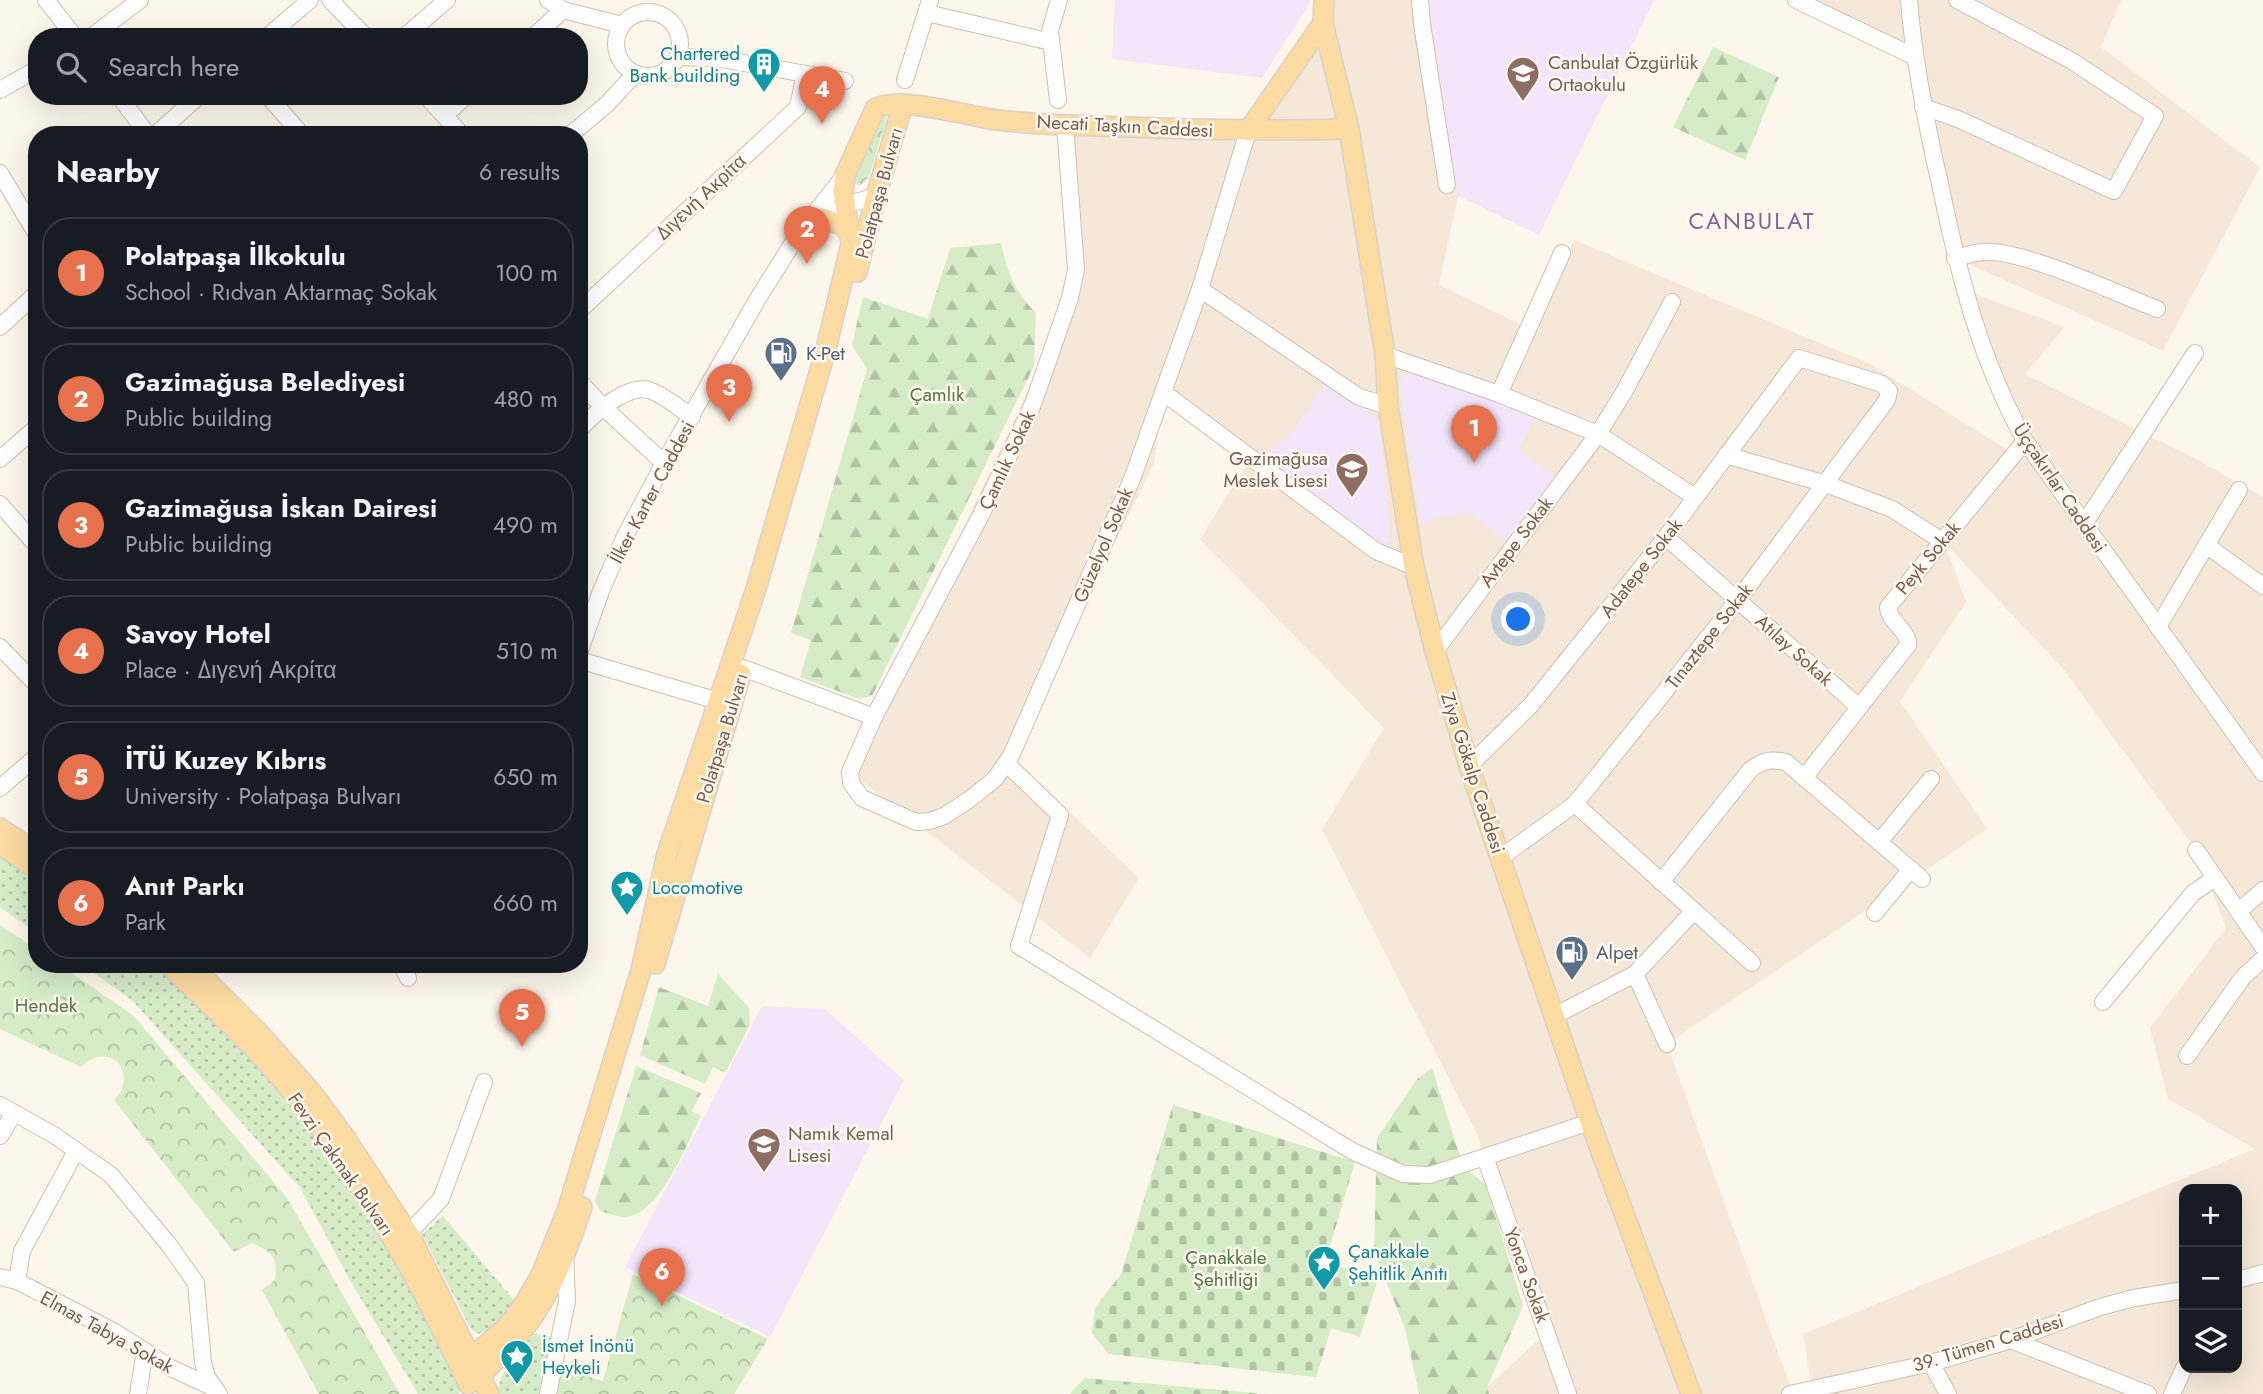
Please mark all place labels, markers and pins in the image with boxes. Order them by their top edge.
place label: Chartered Bank building [630,40,740,89]
building icon: Chartered Bank building [745,45,783,94]
place label: Canbulat Özgürlük Ortaokulu [1548,49,1699,98]
school or university icon: Canbulat Özgürlük Ortaokulu [1504,54,1542,103]
pin: 4 [799,66,845,124]
pin: 2 [784,206,830,264]
fuel station icon: K-Pet [762,334,800,383]
place label: K-Pet [806,340,845,367]
pin: 3 [706,364,752,422]
pin: 1 [1451,405,1497,463]
place label: Gazimağusa Meslek Lisesi [1223,445,1328,494]
school or university icon: Gazimağusa Meslek Lisesi [1333,450,1371,499]
place icon: Locomotive [608,868,646,917]
place label: Locomotive [652,874,743,901]
fuel station icon: Alpet [1553,933,1591,982]
place label: Alpet [1596,939,1639,966]
pin: 5 [499,989,545,1047]
place label: Namık Kemal Lisesi [788,1120,894,1169]
school or university icon: Namık Kemal Lisesi [745,1125,783,1174]
place label: Çanakkale Şehitlik Anıtı [1348,1238,1448,1287]
place icon: Çanakkale Şehitlik Anıtı [1305,1243,1343,1292]
pin: 6 [639,1248,685,1306]
place label: İsmet İnönü Heykeli [542,1332,634,1381]
place icon: İsmet İnönü Heykeli [498,1337,536,1386]

